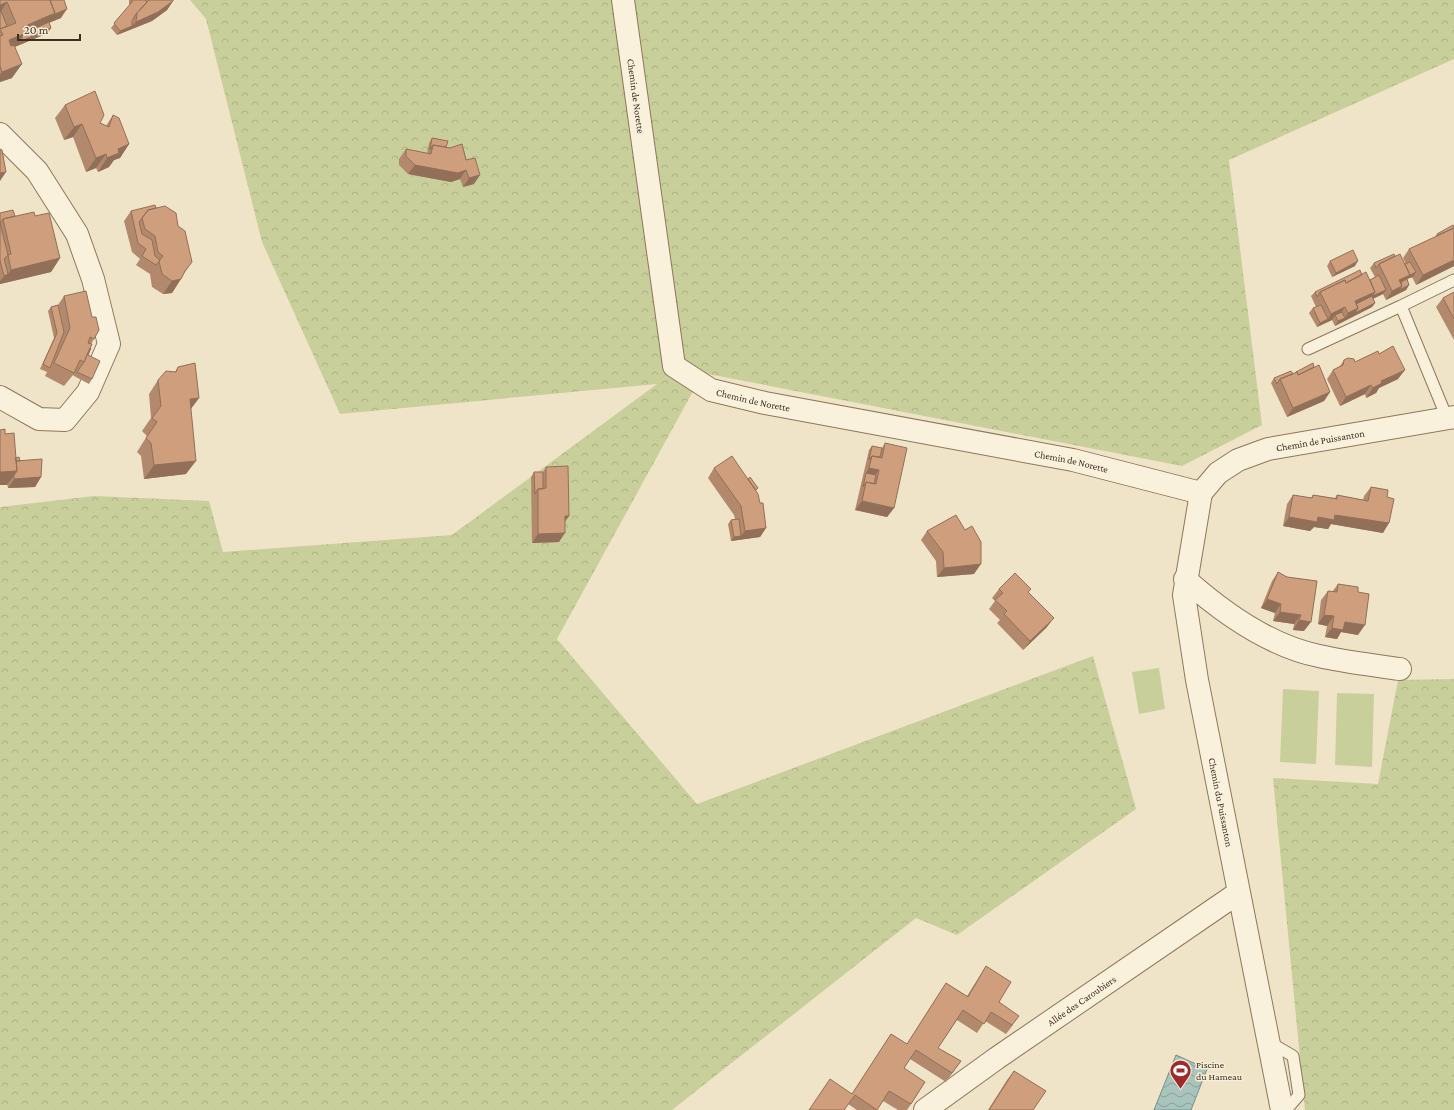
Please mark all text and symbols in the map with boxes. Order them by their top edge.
scale bar [18,16,80,42]
text: 20 m [24,23,49,37]
street label: Chemin de Norette [626,58,647,135]
street label: Chemin de Norette [715,386,792,413]
street label: Chemin de Puissanton [1275,427,1366,453]
street label: Chemin de Norette [1034,447,1110,475]
street label: Chemin du Puissanton [1207,757,1235,848]
street label: Allée des Caroubiers [1045,973,1118,1028]
sports icon: Piscine du Hameau [1168,1057,1194,1090]
place label: Piscine du Hameau [1196,1059,1243,1082]

